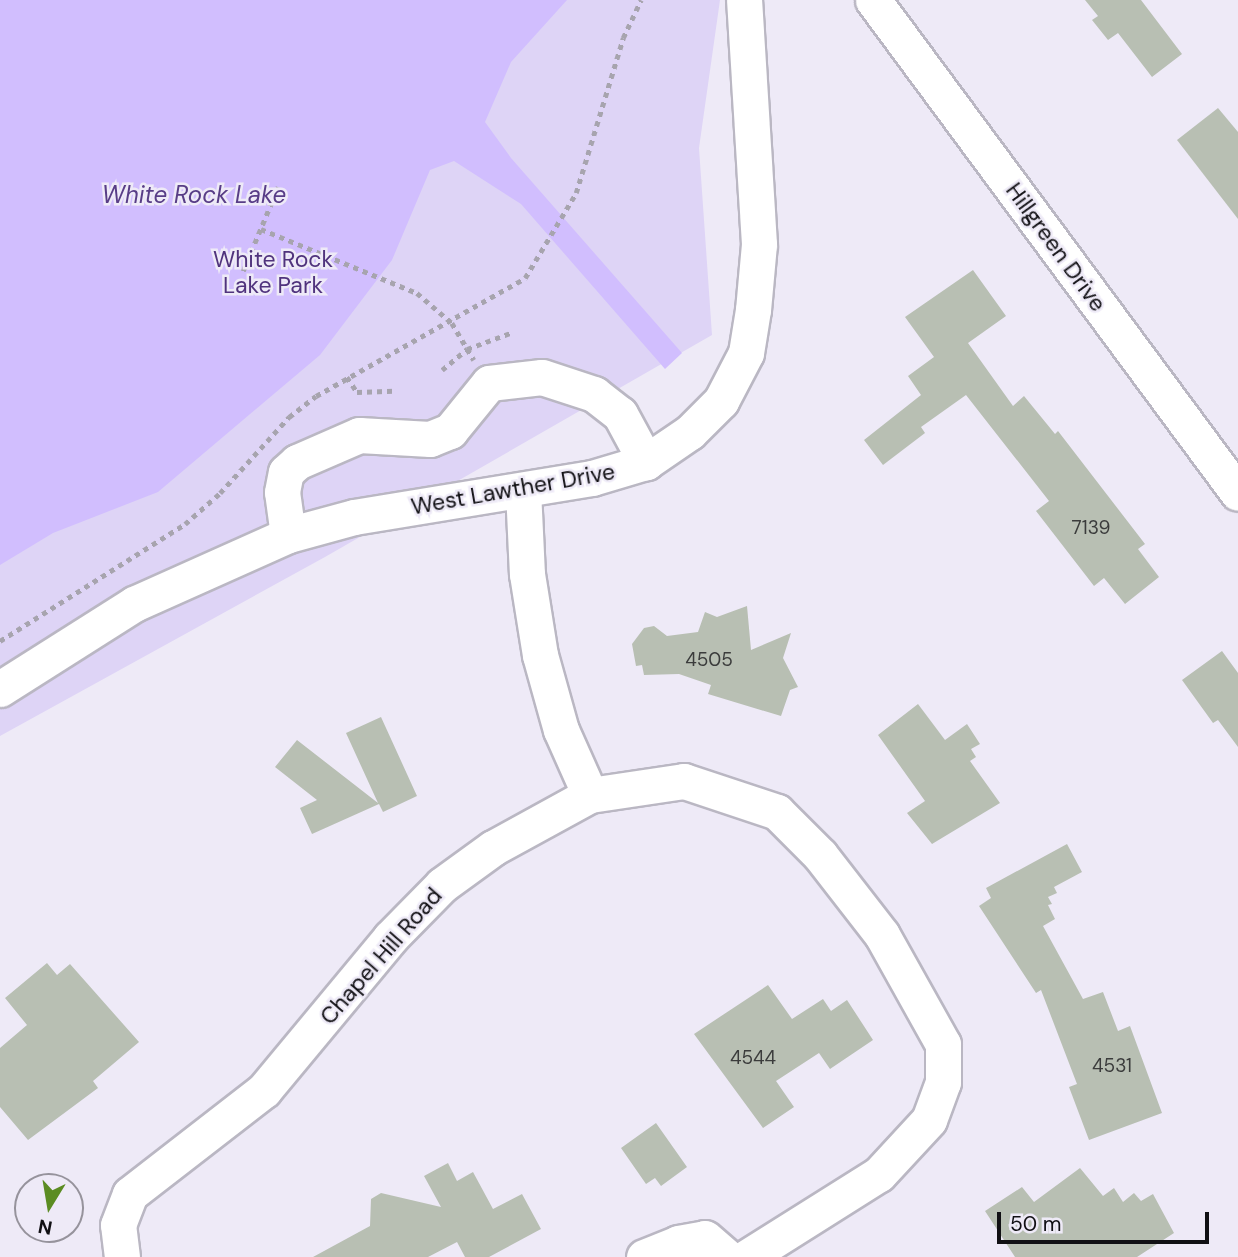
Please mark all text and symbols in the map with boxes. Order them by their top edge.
street label: Hillgreen Drive [1000,177,1112,317]
water label: White Rock Lake [102,181,286,209]
park label: White Rock Lake Park [213,245,333,299]
street label: West Lawther Drive [409,457,617,521]
house number: 7139 [1072,517,1110,539]
house number: 4505 [685,649,733,671]
street label: Chapel Hill Road [314,882,448,1030]
house number: 4544 [730,1047,776,1069]
house number: 4531 [1092,1055,1132,1077]
north arrow [14,1173,84,1243]
scale bar [1000,1198,1212,1242]
text: 50 m [1010,1210,1061,1238]
text: N [36,1214,54,1241]

